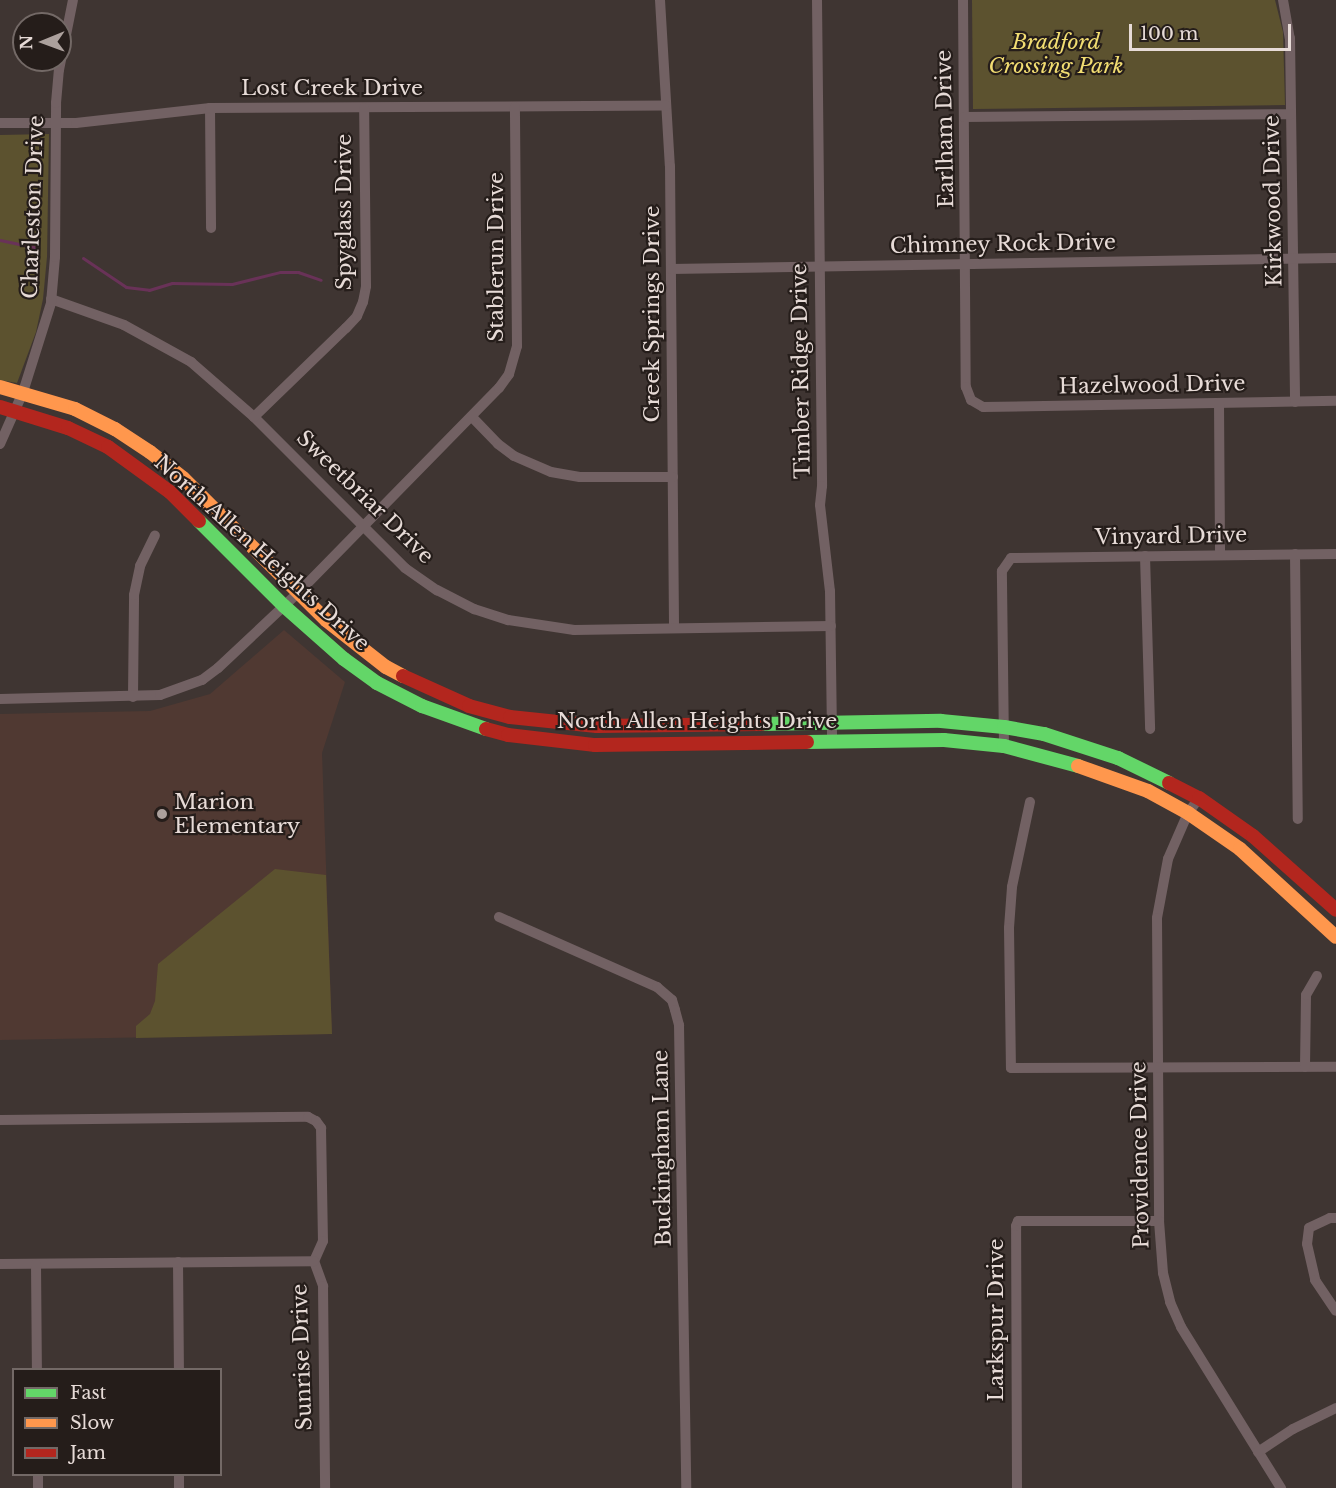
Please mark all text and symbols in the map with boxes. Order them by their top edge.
north arrow [12,12,72,72]
scale bar [1132,12,1294,50]
text: 100 m [1140,23,1198,45]
park label: Bradford Crossing Park [988,29,1124,79]
text: N [16,35,36,50]
street label: Earlham Drive [931,50,959,208]
street label: Lost Creek Drive [241,75,423,101]
street label: Charleston Drive [17,115,49,299]
street label: Kirkwood Drive [1259,115,1287,287]
street label: Spyglass Drive [331,134,357,290]
street label: Stablerun Drive [483,172,509,342]
street label: Creek Springs Drive [639,205,665,423]
street label: Chimney Rock Drive [889,229,1117,259]
street label: Timber Ridge Drive [787,263,815,479]
street label: Hazelwood Drive [1058,371,1246,399]
street label: Sweetbriar Drive [291,425,439,569]
street label: North Allen Heights Drive [149,449,375,657]
street label: Vinyard Drive [1095,522,1247,550]
street label: North Allen Heights Drive [556,708,838,734]
place label: Marion Elementary [174,789,300,839]
marker: Marion Elementary [155,807,169,821]
street label: Buckingham Lane [648,1050,676,1246]
street label: Providence Drive [1126,1061,1154,1249]
street label: Larkspur Drive [983,1238,1009,1402]
street label: Sunrise Drive [287,1283,317,1431]
legend [12,1368,222,1476]
text: Fast [70,1382,106,1404]
text: Slow [70,1412,114,1434]
text: Jam [70,1442,106,1464]

